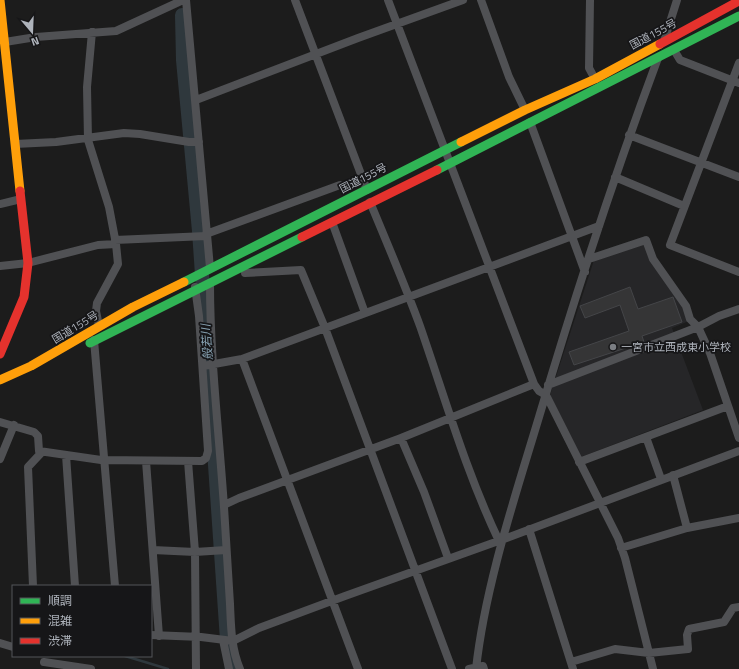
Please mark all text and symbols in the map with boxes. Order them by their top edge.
north arrow [12,12,52,52]
street label: 国道155号 [627,15,679,53]
text: N [29,33,41,50]
street label: 国道155号 [336,159,390,197]
street label: 国道155号 [49,307,101,347]
water label: 般若川 [196,321,217,361]
place label: 一宮市立西成東小学校 [621,339,731,355]
marker: 一宮市立西成東小学校 [608,342,618,352]
legend [12,585,152,657]
text: 順調 [48,591,72,610]
text: 混雑 [48,611,72,630]
text: 渋滞 [48,631,72,650]

